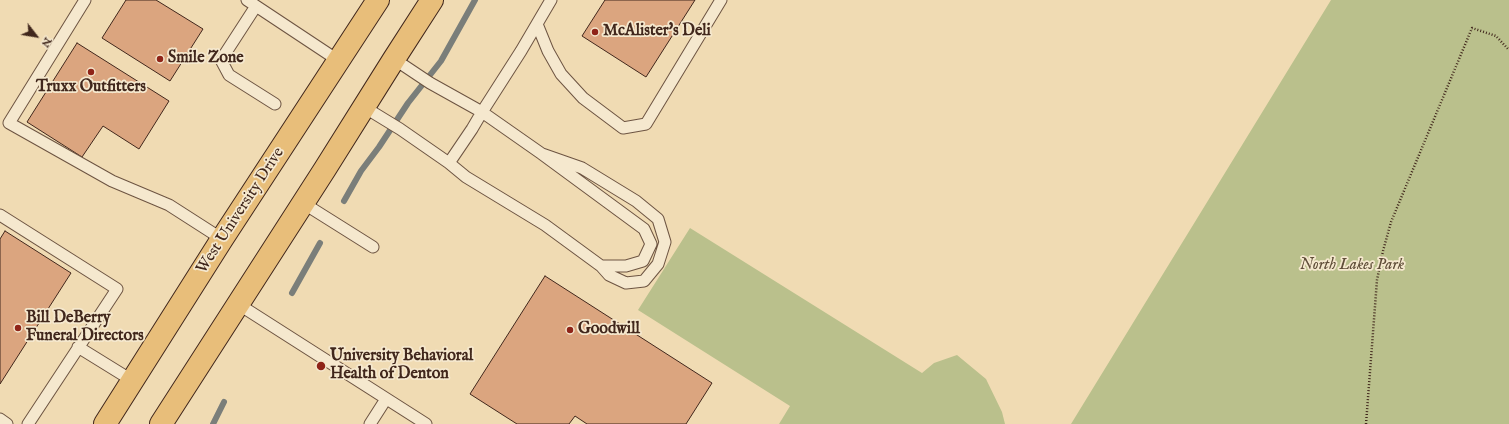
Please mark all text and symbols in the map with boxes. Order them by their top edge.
north arrow [16,16,56,56]
place label: McAlister's Deli [603,22,711,42]
marker: McAlister's Deli [590,27,600,37]
text: N [38,34,55,50]
place label: Smile Zone [168,49,244,69]
marker: Smile Zone [155,54,165,64]
marker: Truxx Outfitters [86,67,96,77]
place label: Truxx Outfitters [36,78,146,98]
street label: West University Drive [193,144,289,278]
park label: North Lakes Park [1300,256,1404,276]
place label: Bill DeBerry Funeral Directors [26,309,144,347]
place label: Goodwill [578,320,640,340]
marker: Bill DeBerry Funeral Directors [13,323,23,333]
marker: Goodwill [565,325,575,335]
place label: University Behavioral Health of Denton [330,347,473,385]
marker: University Behavioral Health of Denton [315,360,327,372]

